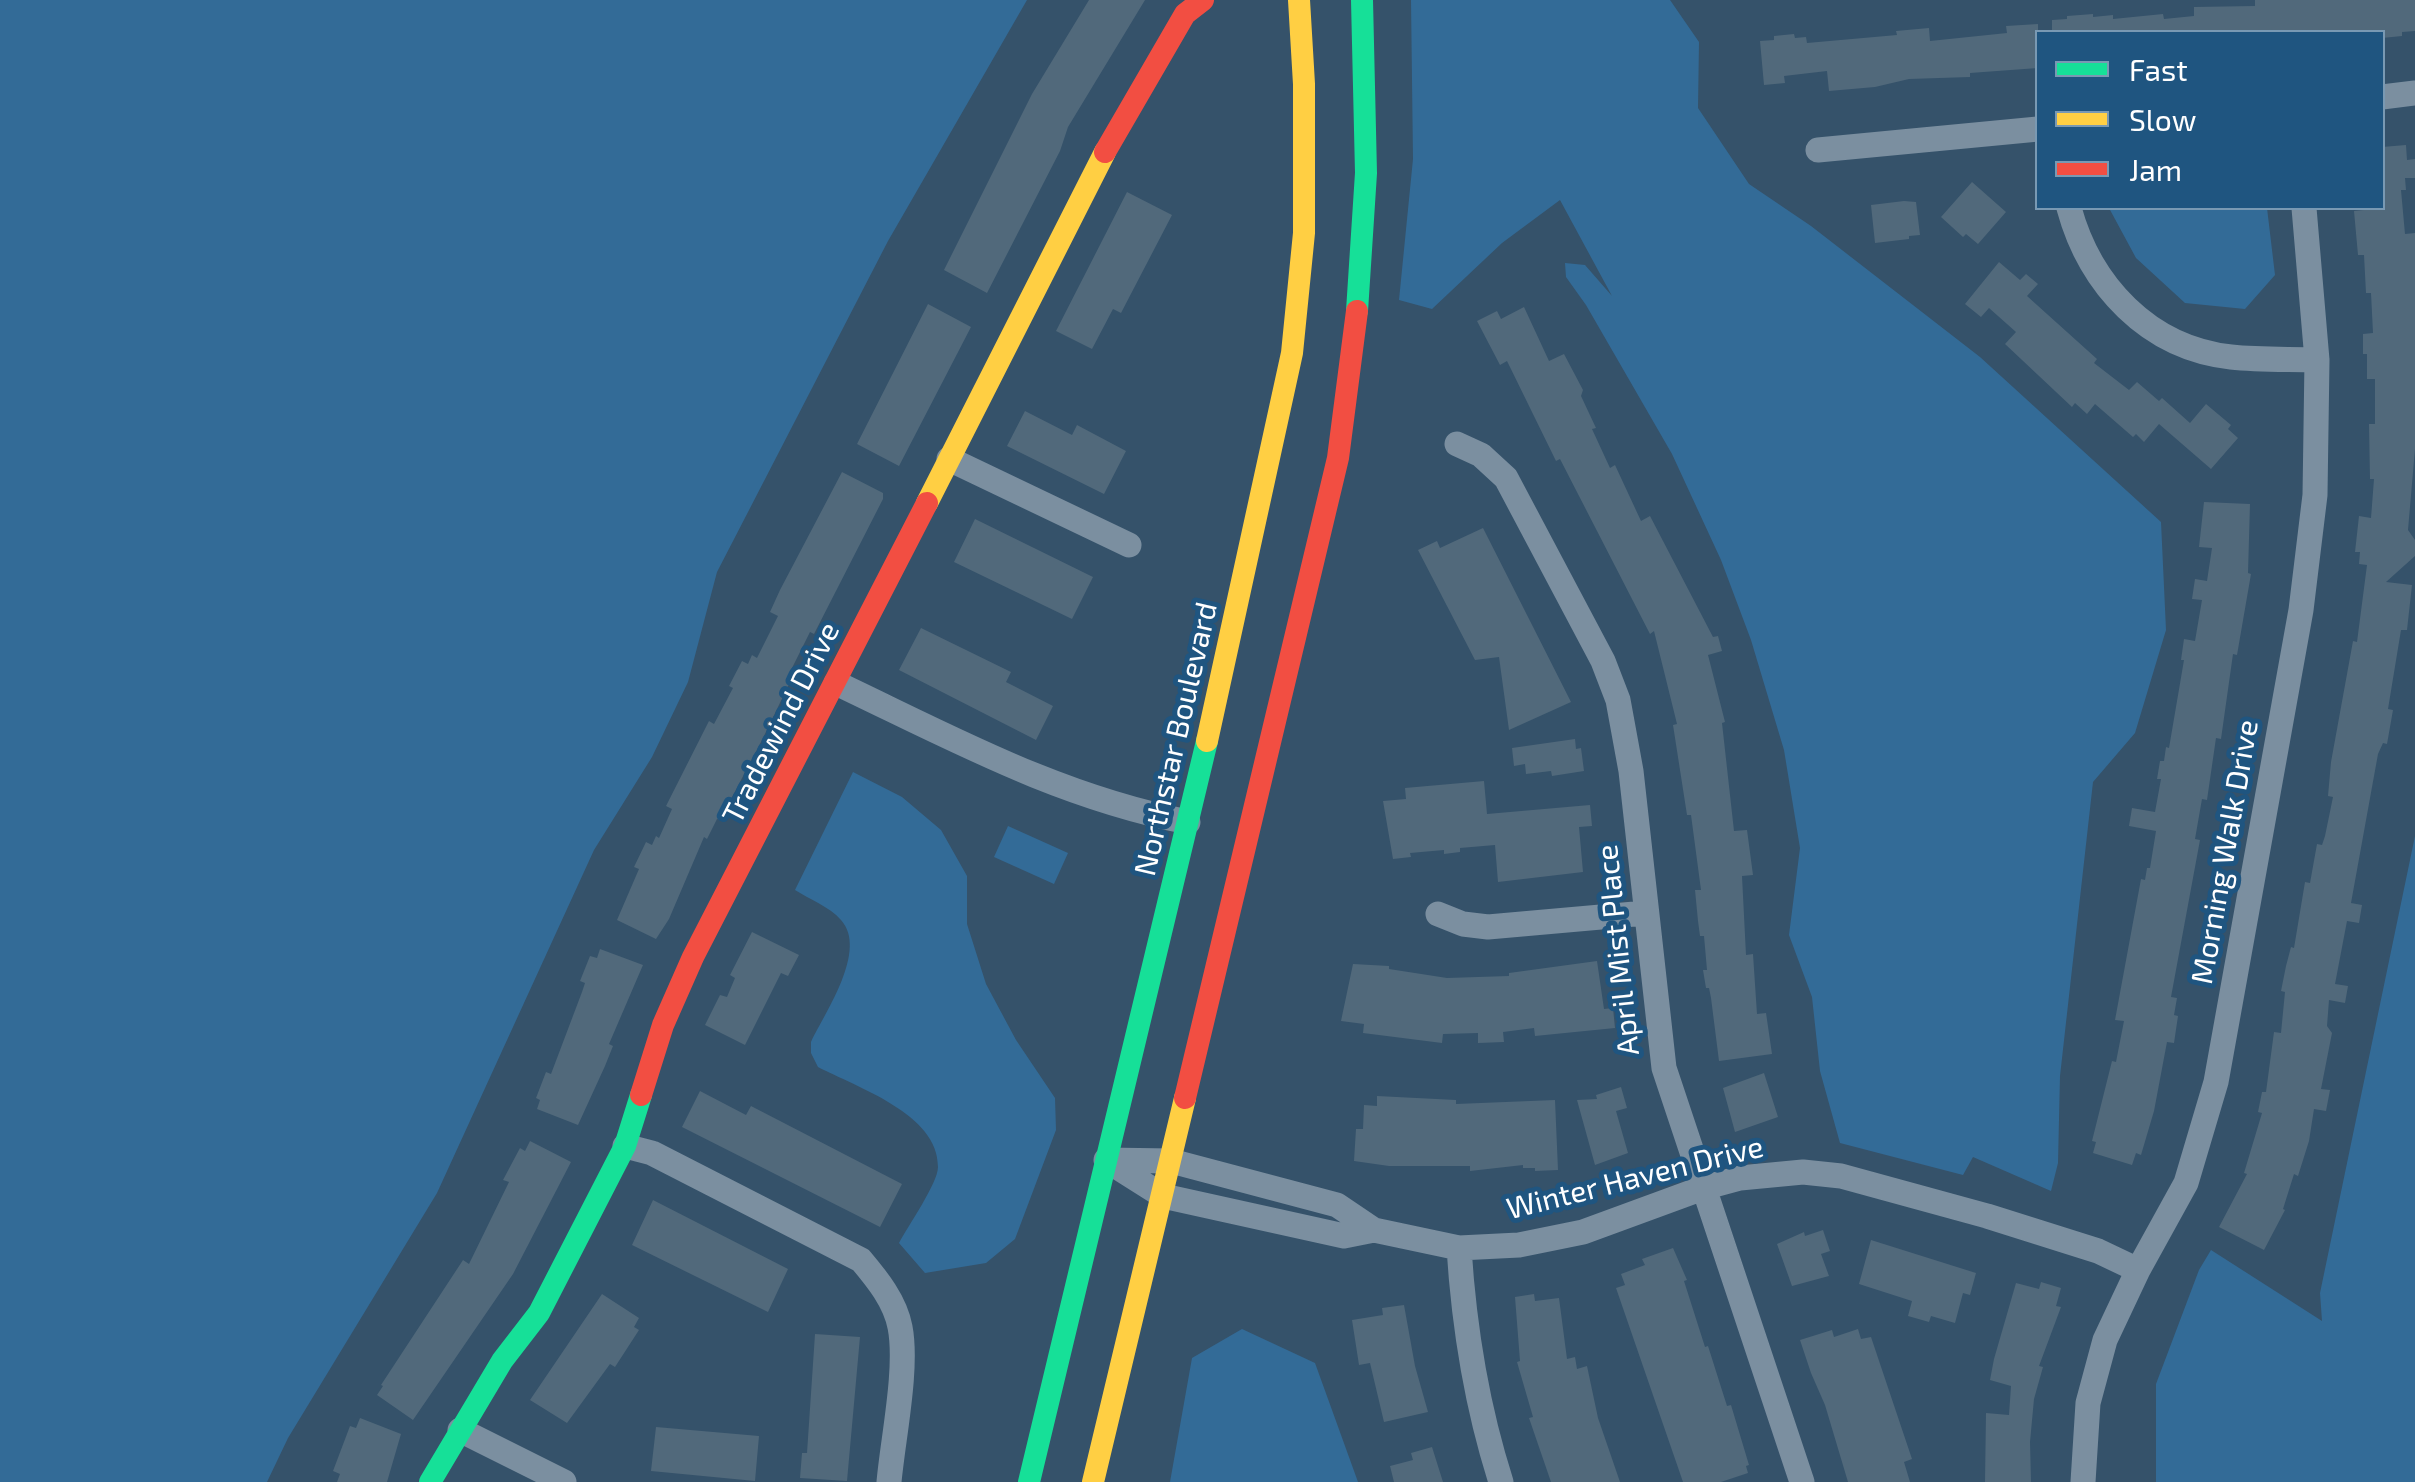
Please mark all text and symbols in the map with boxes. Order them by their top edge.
legend [2035,30,2385,210]
text: Fast [2129,51,2188,87]
text: Slow [2129,101,2196,137]
text: Jam [2129,151,2182,187]
street label: Northstar Boulevard [1127,599,1225,879]
street label: Tradewind Drive [715,616,847,830]
street label: Morning Walk Drive [2184,717,2266,987]
street label: April Mist Place [1589,843,1647,1057]
street label: Winter Haven Drive [1503,1129,1767,1227]

